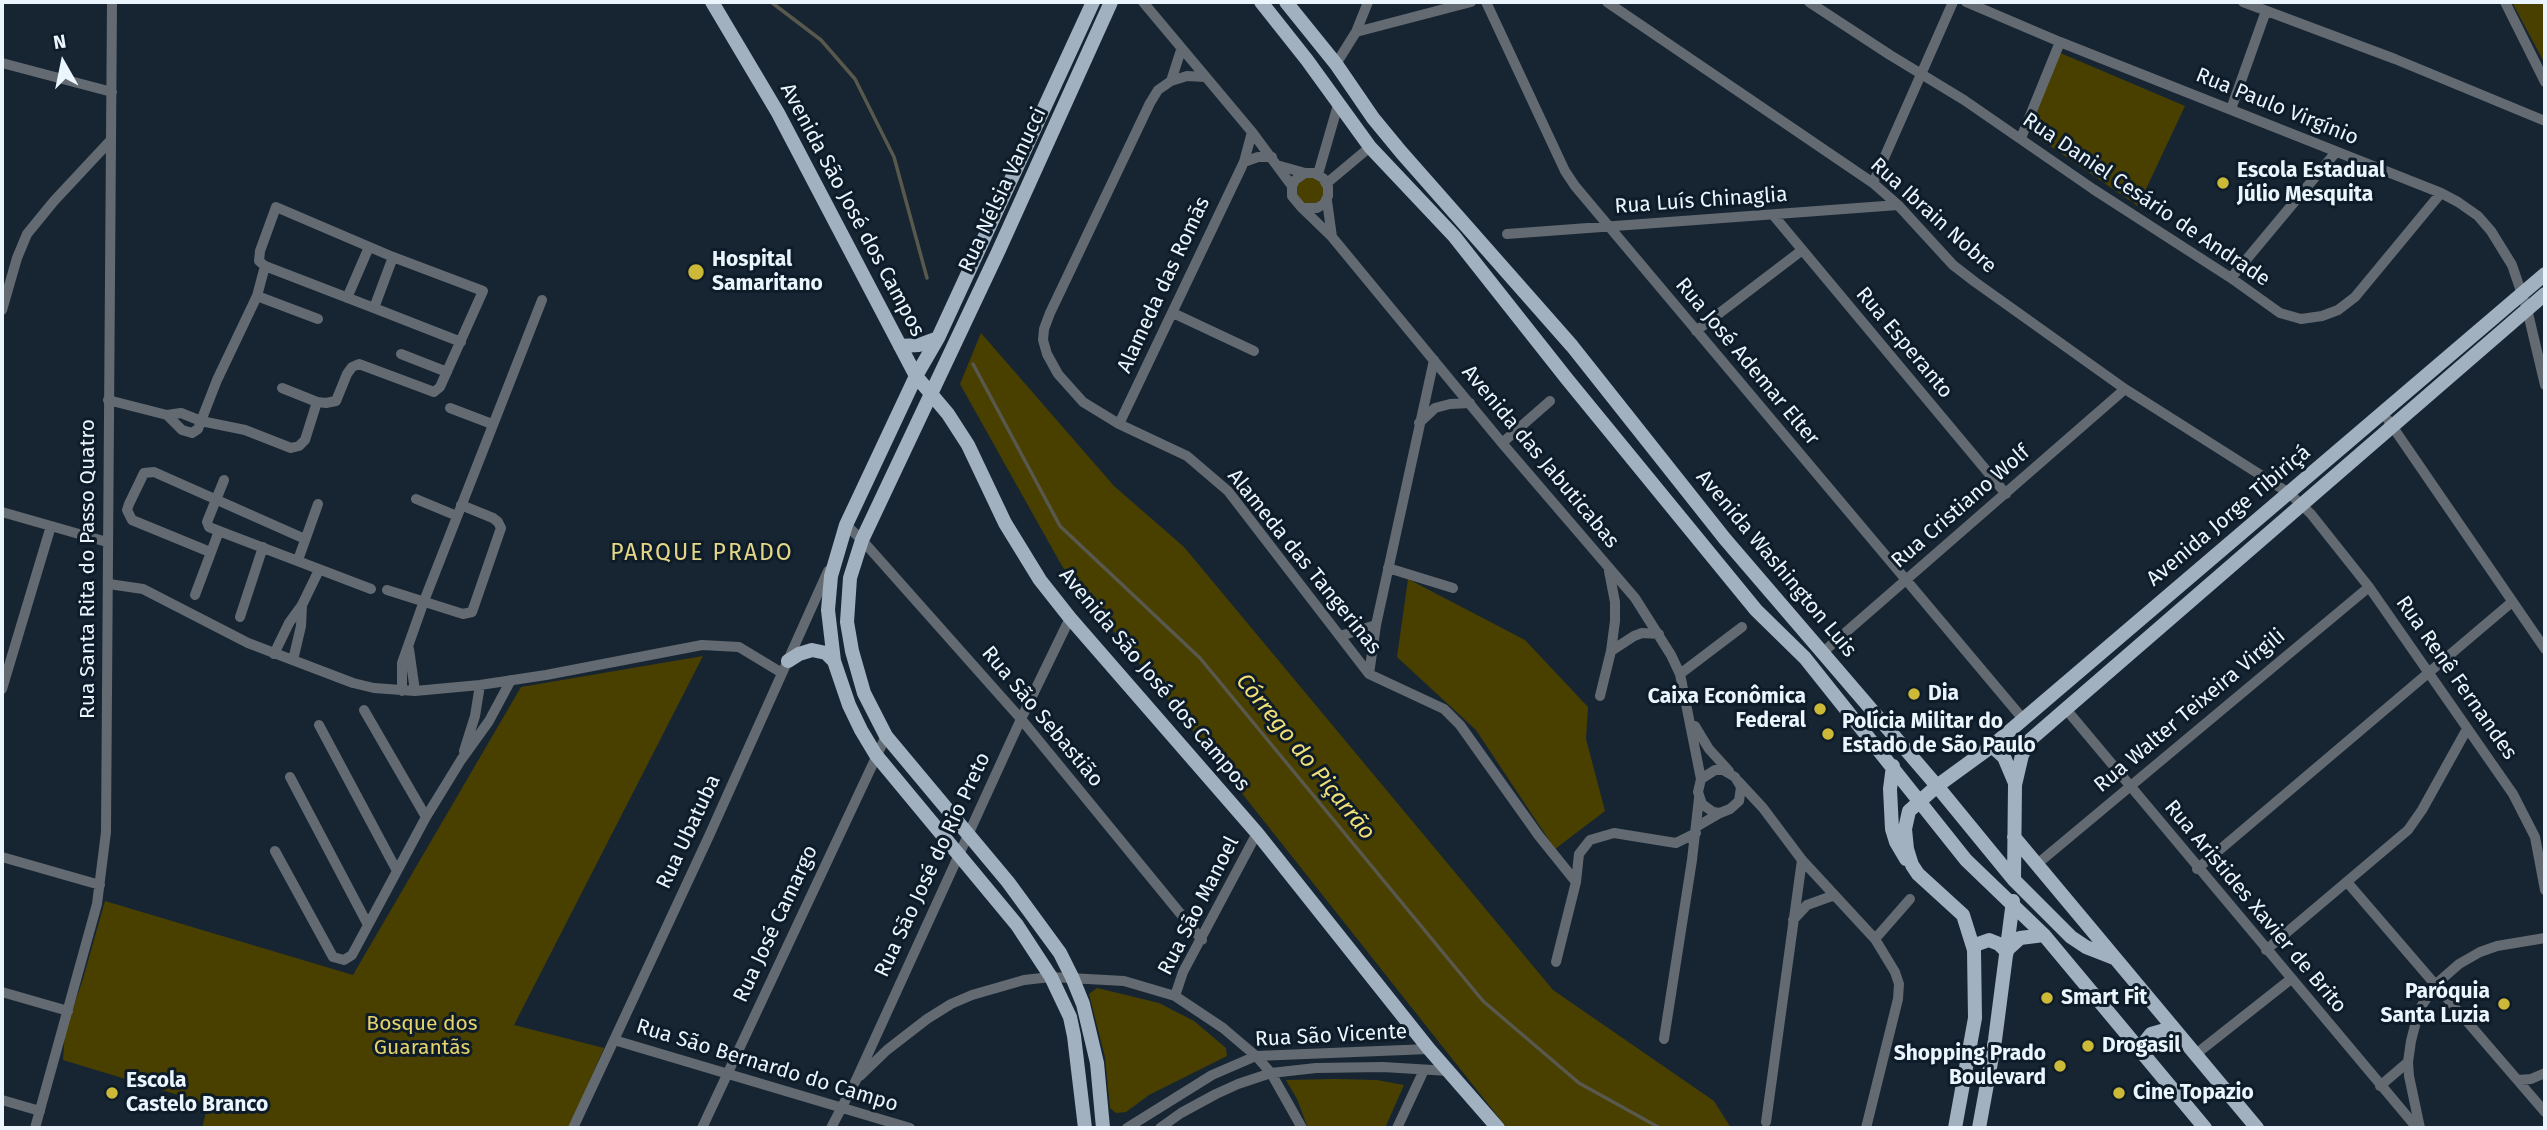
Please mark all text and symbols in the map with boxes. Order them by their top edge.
north arrow [28,28,98,98]
text: N [52,29,68,54]
street label: Rua Paulo Virgínio [2192,63,2362,151]
street label: Avenida São José dos Campos [774,79,930,341]
street label: Rua Nélsia Vanucci [954,104,1052,276]
street label: Rua Daniel Cesário de Andrade [2018,108,2274,292]
street label: Rua Ibrain Nobre [1865,153,2001,279]
place label: Escola Estadual Júlio Mesquita [2237,158,2385,208]
marker: Escola Estadual Júlio Mesquita [2215,175,2231,191]
street label: Rua Luís Chinaglia [1614,182,1788,220]
street label: Alameda das Romãs [1112,193,1216,377]
place label: Hospital Samaritano [712,247,823,297]
marker: Hospital Samaritano [686,262,706,282]
street label: Rua José Ademar Elter [1670,273,1824,451]
street label: Rua Esperanto [1850,282,1958,404]
street label: Avenida das Jabuticabas [1456,360,1624,554]
street label: Rua Santa Rita do Passo Quatro [75,419,101,719]
street label: Rua Cristiano Wolf [1887,440,2035,574]
street label: Avenida Jorge Tibiriçá [2142,440,2316,592]
street label: Alameda das Tangerinas [1222,464,1386,660]
street label: Avenida Washington Luis [1690,465,1862,663]
district label: PARQUE PRADO [612,540,792,568]
street label: Avenida São José dos Campos [1053,563,1255,797]
street label: Rua Renê Fernandes [2390,591,2522,765]
street label: Rua Walter Teixeira Virgili [2089,624,2291,798]
street label: Rua São Sebastião [976,641,1108,793]
water label: Córrego do Piçarrão [1229,668,1381,846]
place label: Dia [1928,681,1959,707]
place label: Caixa Econômica Federal [1648,684,1806,734]
marker: Dia [1906,686,1922,702]
marker: Caixa Econômica Federal [1812,701,1828,717]
place label: Polícia Militar do Estado de São Paulo [1842,709,2036,759]
marker: Polícia Militar do Estado de São Paulo [1820,726,1836,742]
street label: Rua São José do Rio Preto [870,749,996,981]
street label: Rua Ubatuba [652,771,726,893]
street label: Rua Aristides Xavier de Brito [2158,795,2352,1019]
street label: Rua São Manoel [1153,832,1245,980]
street label: Rua José Camargo [729,841,823,1007]
place label: Paróquia Santa Luzia [2380,979,2490,1029]
place label: Smart Fit [2061,985,2147,1011]
marker: Smart Fit [2039,990,2055,1006]
marker: Paróquia Santa Luzia [2496,996,2512,1012]
park label: Bosque dos Guarantãs [366,1011,478,1061]
street label: Rua São Bernardo do Campo [633,1014,901,1118]
street label: Rua São Vicente [1254,1019,1408,1053]
place label: Drogasil [2102,1033,2180,1059]
marker: Drogasil [2080,1038,2096,1054]
place label: Shopping Prado Boulevard [1894,1041,2046,1091]
marker: Shopping Prado Boulevard [2052,1058,2068,1074]
place label: Escola Castelo Branco [126,1068,268,1118]
place label: Cine Topazio [2133,1080,2254,1106]
marker: Escola Castelo Branco [104,1085,120,1101]
marker: Cine Topazio [2111,1085,2127,1101]

